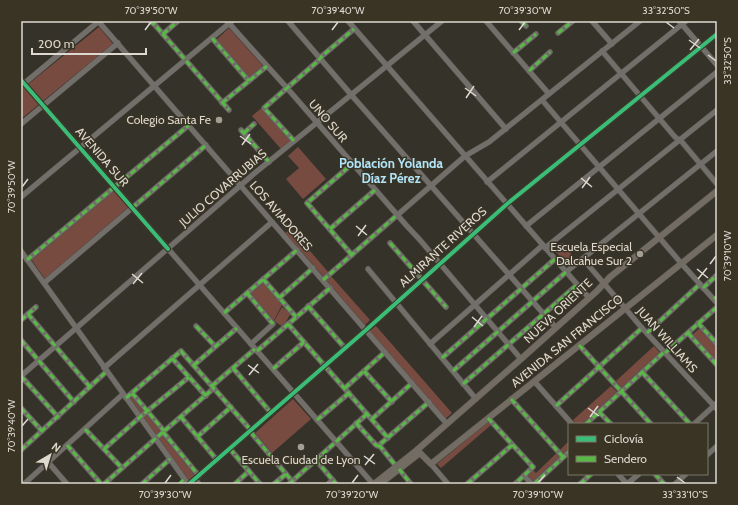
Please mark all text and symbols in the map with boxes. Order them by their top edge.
text: 70°39'50"W [125,4,178,17]
text: 70°39'40"W [312,4,365,17]
text: 70°39'30"W [499,4,552,17]
text: 33°32'50"S [642,4,690,17]
scale bar [32,30,146,56]
text: 200 m [38,36,74,51]
text: 33°32'50"S [721,37,734,85]
street label: UNO SUR [306,96,352,146]
place label: Colegio Santa Fe [126,112,211,127]
marker: Colegio Santa Fe [214,115,224,125]
street label: AVENIDA SUR [72,124,133,190]
street label: JULIO COVARRUBIAS [175,146,269,230]
district label: Población Yolanda Díaz Pérez [339,155,444,186]
text: 70°39'50"W [5,160,18,213]
street label: LOS AVIADORES [247,178,316,254]
street label: ALMIRANTE RIVEROS [396,203,490,290]
text: 70°39'10"W [721,230,734,281]
place label: Escuela Especial Dalcahue Sur 2 [550,239,632,268]
marker: Escuela Especial Dalcahue Sur 2 [635,249,645,259]
street label: NUEVA ORIENTE [520,275,595,346]
street label: AVENIDA SAN FRANCISCO [508,291,626,390]
street label: JUAN WILLIAMS [633,303,701,376]
text: 70°39'40"W [5,399,18,452]
legend [568,423,708,475]
text: Ciclovía [604,431,643,446]
north arrow [30,435,70,475]
text: N [49,439,64,455]
marker: Escuela Ciudad de Lyon [296,442,306,452]
text: Sendero [604,451,647,466]
place label: Escuela Ciudad de Lyon [242,452,361,467]
text: 70°39'30"W [139,488,192,501]
text: 70°39'20"W [326,488,379,501]
text: 70°39'10"W [513,488,564,501]
text: 33°33'10"S [662,488,708,501]

